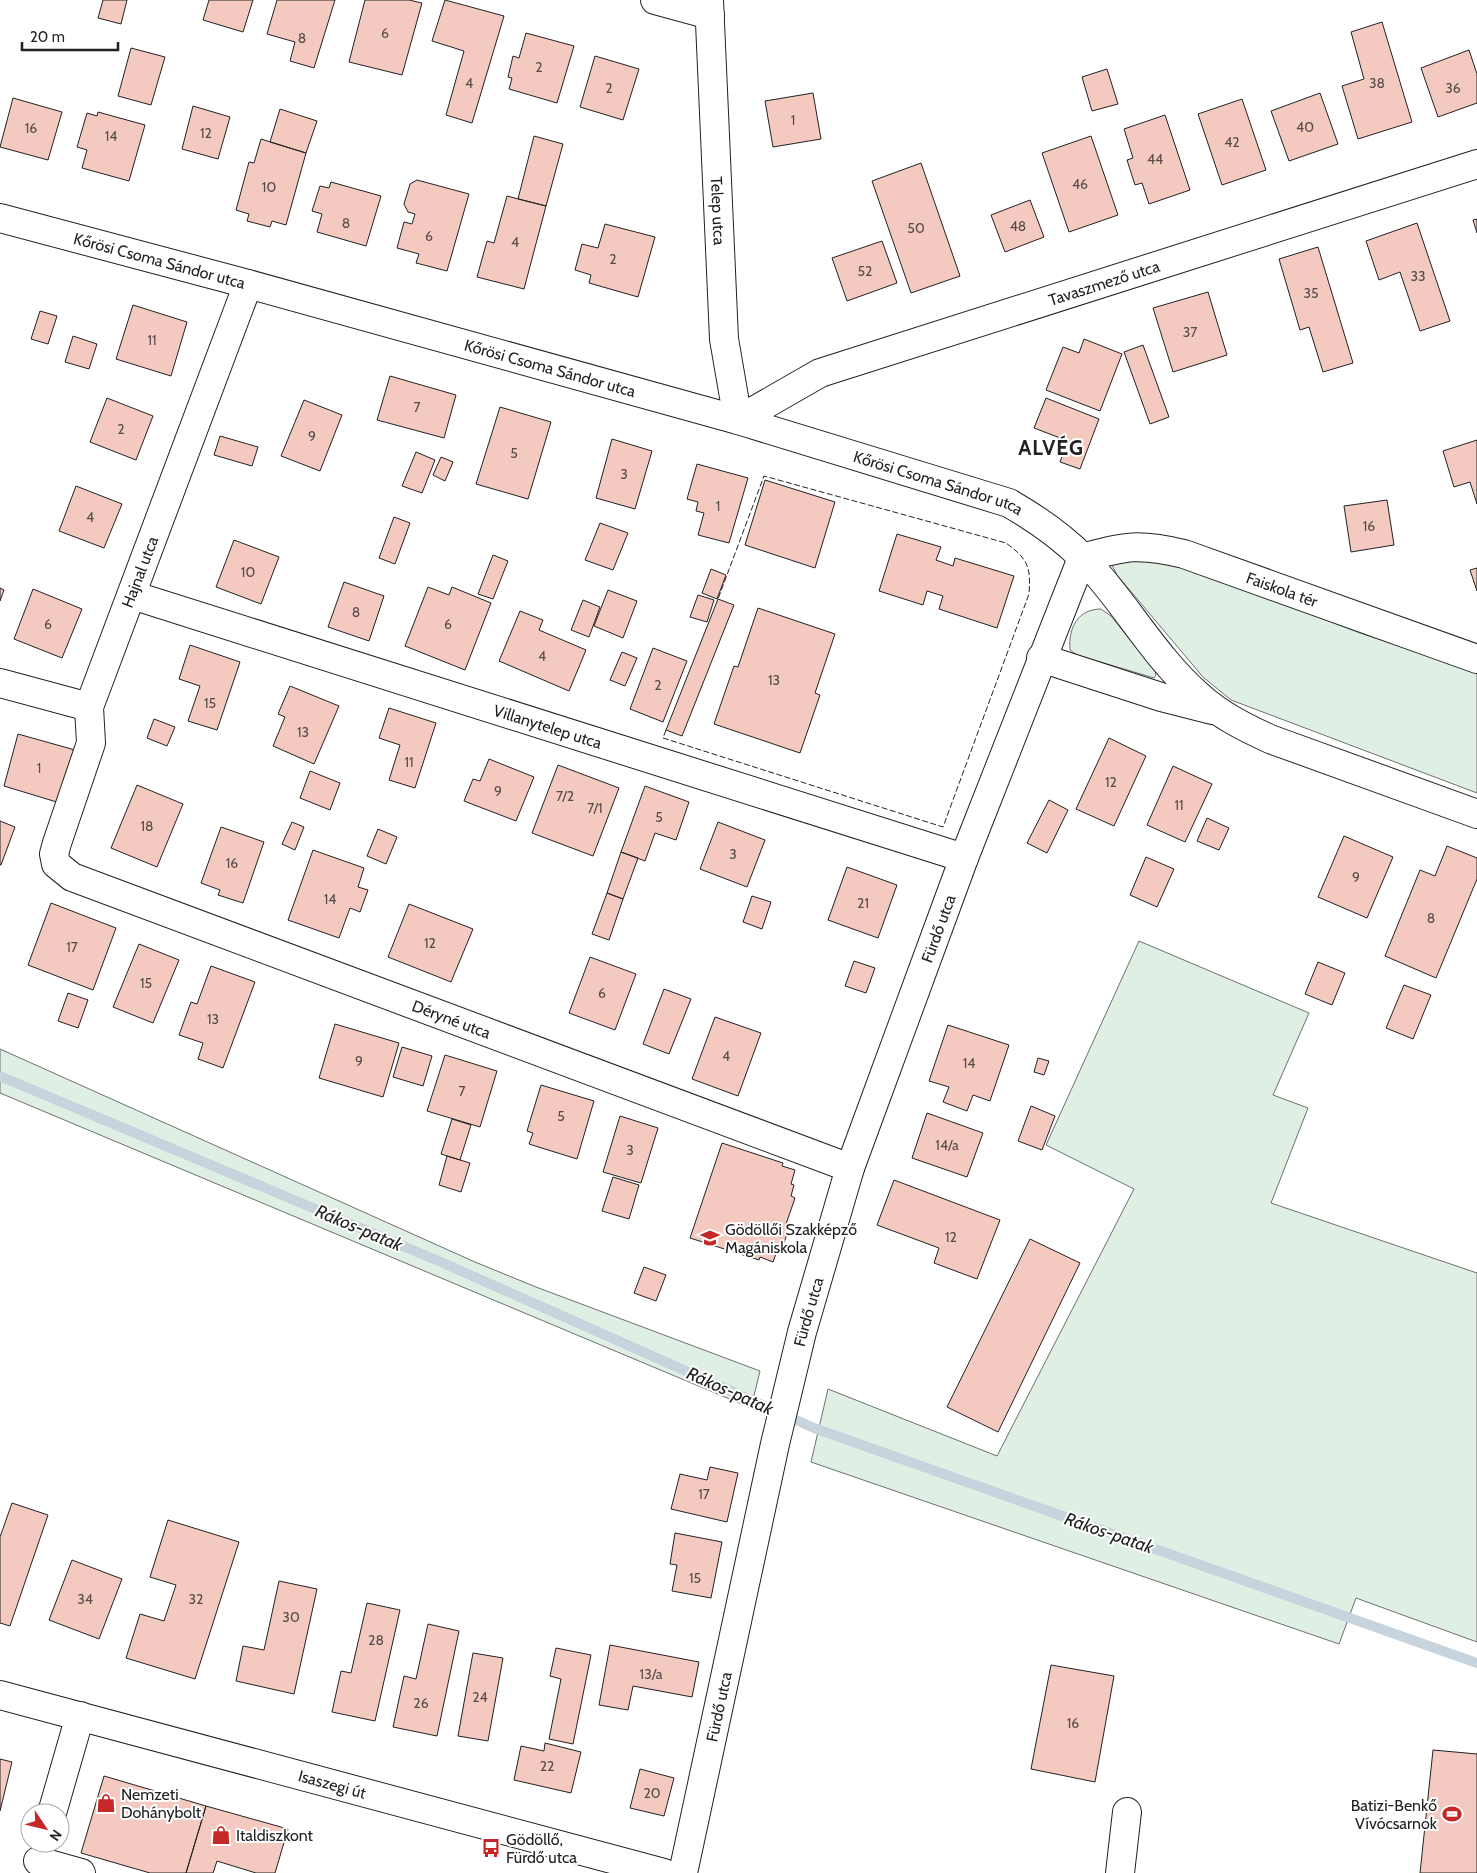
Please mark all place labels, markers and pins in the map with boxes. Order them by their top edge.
place label: Gödöllői Szakképző Magániskola [725,1220,857,1257]
school or university icon: Gödöllői Szakképző Magániskola [699,1227,721,1249]
place label: Nemzeti Dohánybolt [121,1785,202,1822]
shop icon: Nemzeti Dohánybolt [95,1792,117,1814]
place label: Batizi-Benkő Vívócsarnok [1351,1796,1438,1833]
sports icon: Batizi-Benkő Vívócsarnok [1441,1803,1463,1825]
shop icon: Italdiszkont [210,1824,232,1846]
place label: Italdiszkont [236,1826,314,1845]
place label: Gödöllő, Fürdő utca [506,1830,577,1867]
bus stop icon: Gödöllő, Fürdő utca [480,1837,502,1859]

